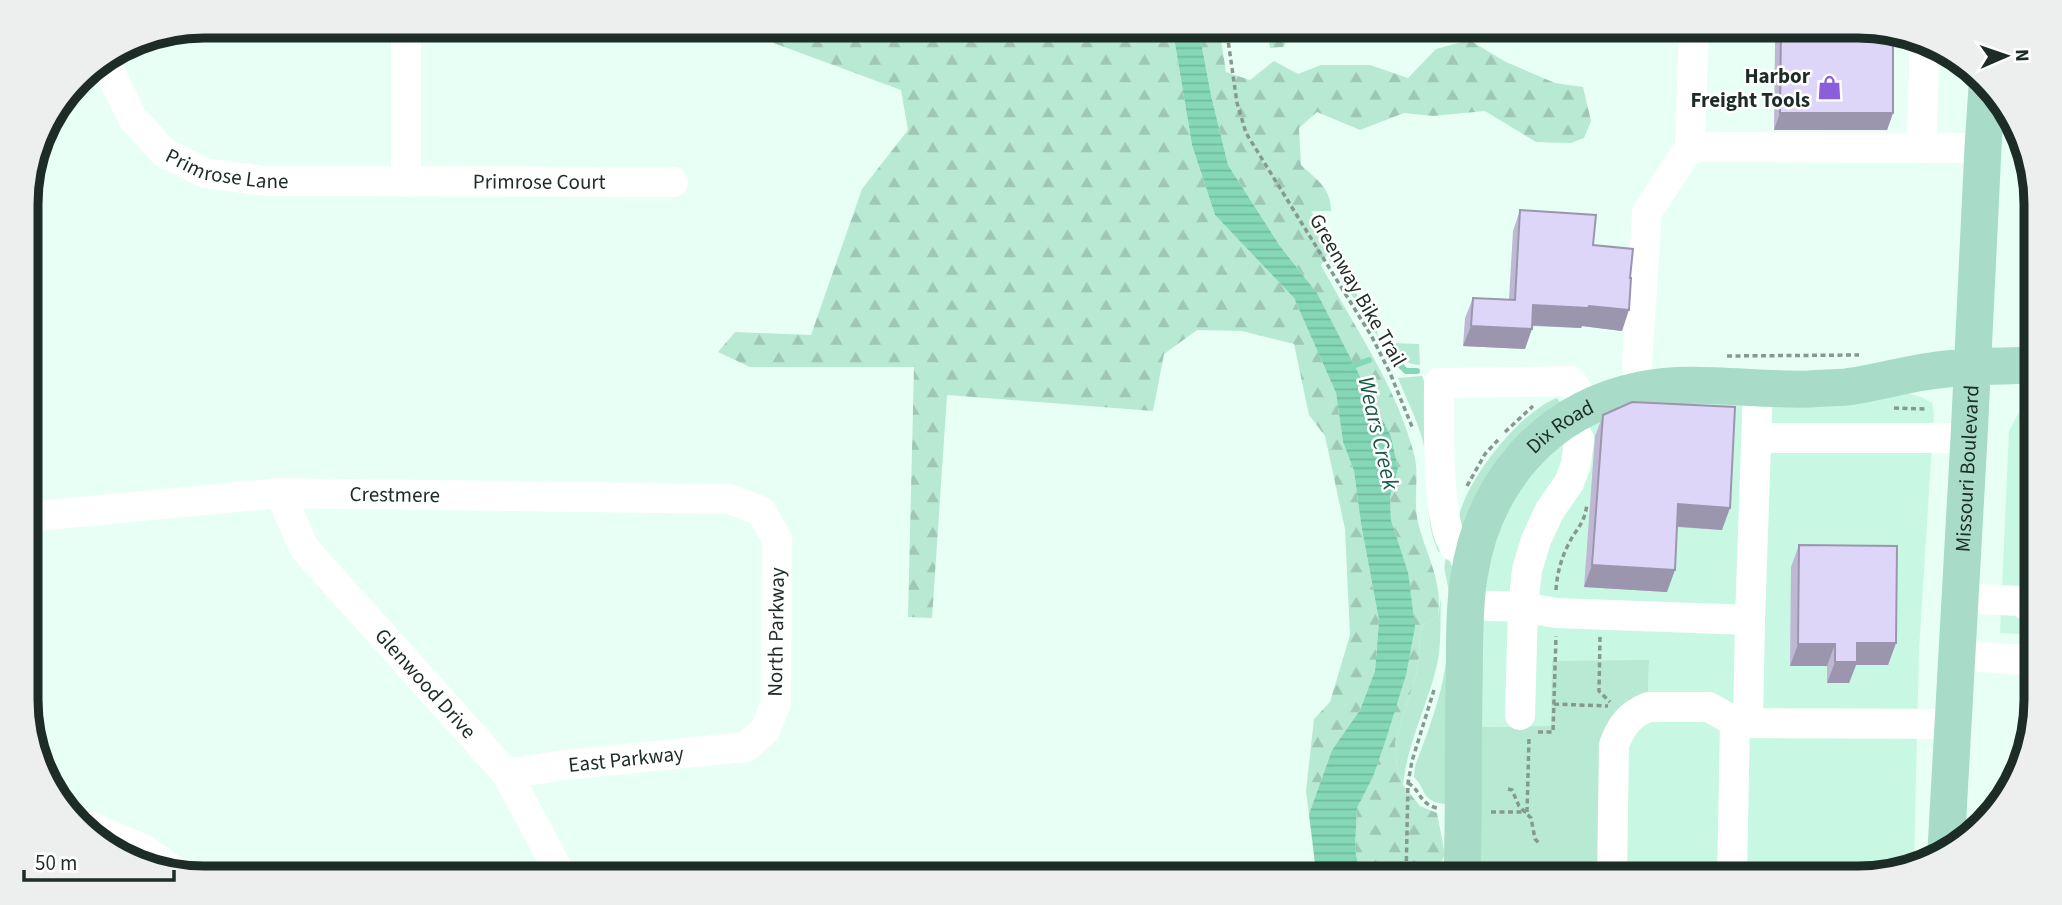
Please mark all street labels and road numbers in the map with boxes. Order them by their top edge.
street label: Primrose Lane [160,141,289,196]
street label: Primrose Court [473,167,606,197]
street label: Greenway Bike Trail [1302,208,1414,372]
street label: Missouri Boulevard [1948,384,1987,553]
street label: Dix Road [1519,392,1599,460]
street label: Crestmere [349,479,440,510]
street label: North Parkway [760,567,792,697]
street label: Glenwood Drive [368,621,483,745]
street label: East Parkway [567,738,685,780]

